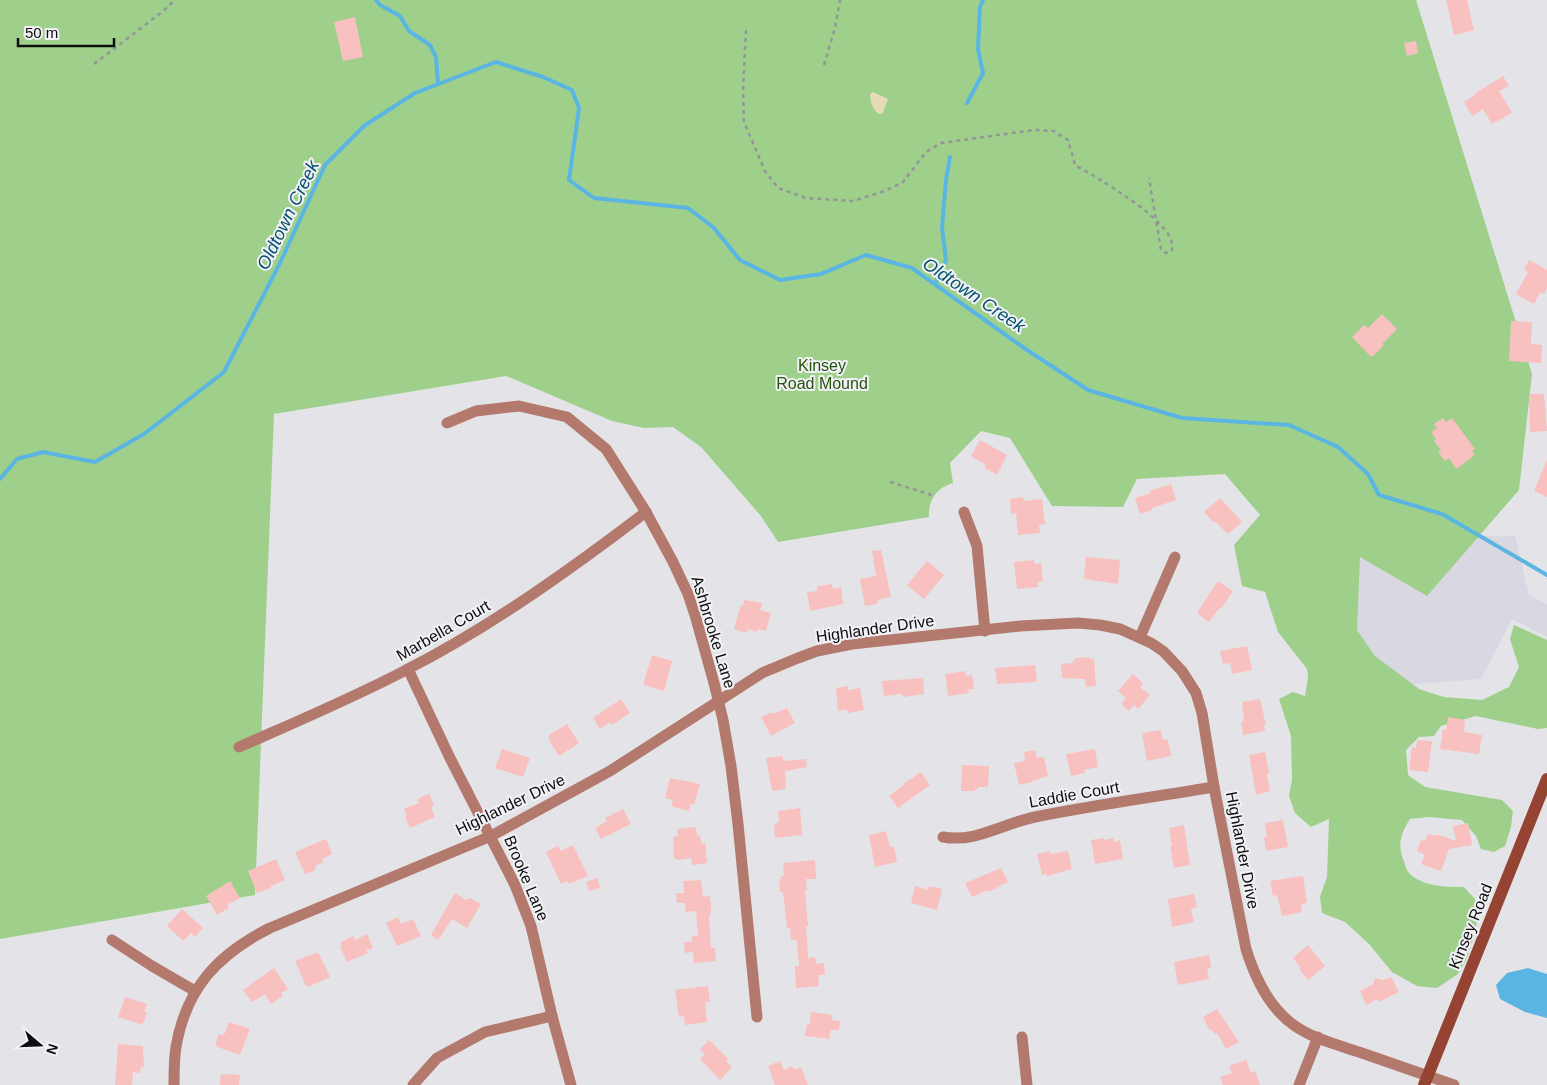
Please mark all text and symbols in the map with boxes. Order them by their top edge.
scale bar [18,15,114,47]
text: 50 m [25,24,58,41]
water label: Oldtown Creek [253,156,324,273]
water label: Oldtown Creek [919,253,1030,337]
park label: Kinsey Road Mound [776,357,868,392]
street label: Ashbrooke Lane [688,574,739,690]
street label: Marbella Court [394,597,493,664]
street label: Highlander Drive [815,612,935,645]
street label: Highlander Drive [453,771,568,838]
street label: Laddie Court [1027,778,1121,811]
street label: Highlander Drive [1223,790,1262,910]
street label: Brooke Lane [501,833,552,923]
street label: Kinsey Road [1446,881,1495,971]
north arrow [15,1020,65,1070]
text: N [43,1042,62,1057]

